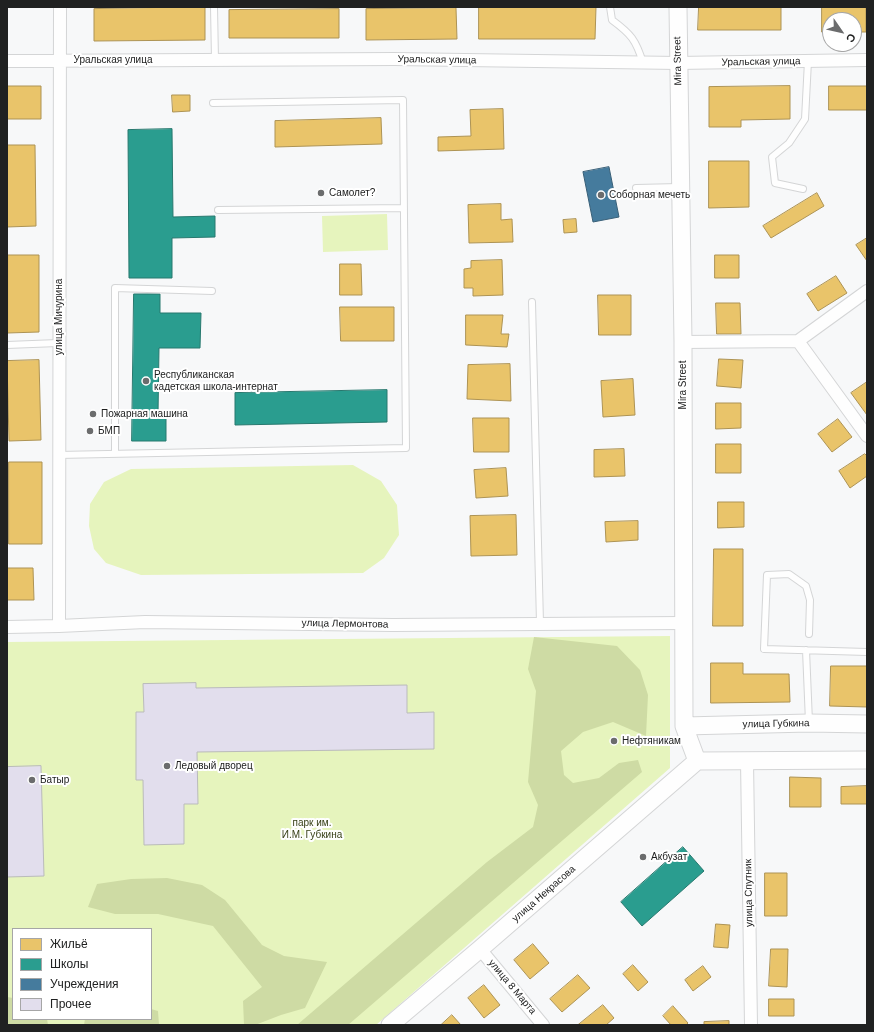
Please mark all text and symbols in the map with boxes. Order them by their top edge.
north arrow [822,12,862,52]
text: С [844,31,858,45]
street label: Mira Street [672,36,684,86]
street label: Уральская улица [397,53,477,67]
street label: Уральская улица [74,54,152,66]
street label: Уральская улица [721,55,801,69]
place label: Самолет? [329,187,375,199]
marker: Самолет? [316,188,326,198]
place label: Соборная мечеть [609,189,690,201]
marker: Соборная мечеть [596,190,606,200]
street label: улица Мичурина [53,279,65,355]
street label: Mira Street [677,361,689,409]
place label: Республиканская кадетская школа-интернат [154,369,278,392]
marker: Республиканская кадетская школа-интернат [141,376,151,386]
place label: Пожарная машина [101,408,188,420]
marker: Пожарная машина [88,409,98,419]
place label: БМП [98,425,120,437]
marker: БМП [85,426,95,436]
street label: улица Лермонтова [302,617,388,631]
street label: улица Губкина [742,717,810,731]
place label: Нефтяникам [622,735,681,747]
marker: Нефтяникам [609,736,619,746]
place label: Ледовый дворец [175,760,253,772]
marker: Ледовый дворец [162,761,172,771]
place label: Батыр [40,774,69,786]
marker: Батыр [27,775,37,785]
park label: парк им. И.М. Губкина [282,817,342,840]
place label: Акбузат [651,851,687,863]
marker: Акбузат [638,852,648,862]
street label: улица Спутник [742,859,756,927]
street label: улица Некрасова [510,863,578,925]
legend [12,928,152,1020]
text: Жильё [50,937,88,951]
text: Школы [50,957,88,971]
street label: улица 8 Марта [486,957,538,1017]
text: Учреждения [50,977,119,991]
text: Прочее [50,997,91,1011]

